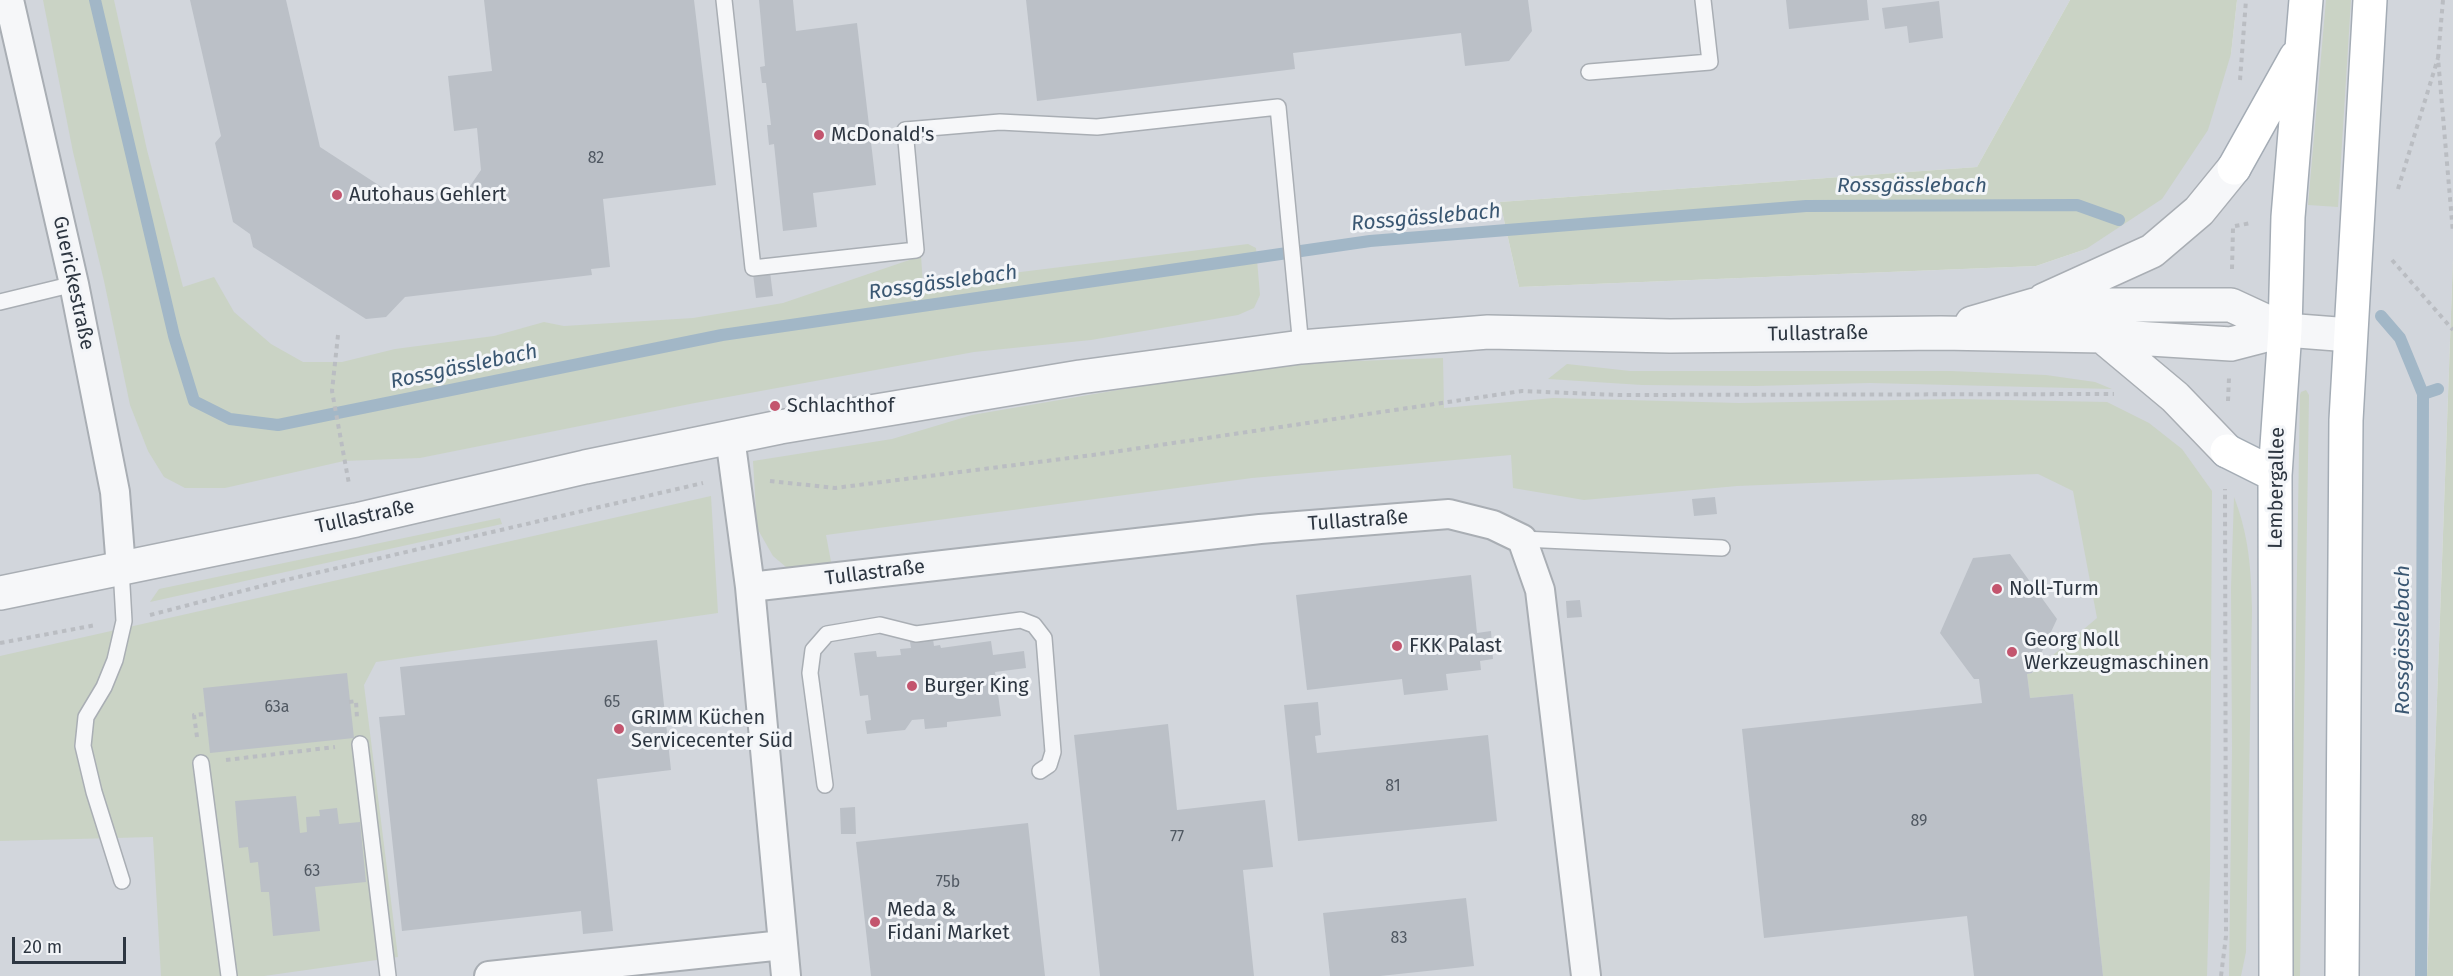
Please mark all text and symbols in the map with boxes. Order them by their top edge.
place label: McDonald's [831,123,934,147]
marker: McDonald's [812,128,826,142]
house number: 82 [588,149,604,169]
water label: Rossgässlebach [1837,173,1987,199]
place label: Autohaus Gehlert [349,183,506,207]
marker: Autohaus Gehlert [330,188,344,202]
water label: Rossgässlebach [1350,199,1502,237]
street label: Guerickestraße [47,214,99,352]
water label: Rossgässlebach [867,260,1019,306]
street label: Tullastraße [1767,321,1869,347]
water label: Rossgässlebach [388,339,540,395]
place label: Schlachthof [787,394,894,418]
marker: Schlachthof [768,399,782,413]
street label: Lembergallee [2264,427,2290,549]
street label: Tullastraße [313,495,417,539]
street label: Tullastraße [1307,506,1409,536]
street label: Tullastraße [824,555,926,591]
water label: Rossgässlebach [2390,565,2416,715]
place label: Noll-Turm [2009,577,2099,601]
marker: Noll-Turm [1990,582,2004,596]
place label: Georg Noll Werkzeugmaschinen [2024,628,2209,675]
place label: FKK Palast [1409,634,1502,658]
marker: FKK Palast [1390,639,1404,653]
marker: Georg Noll Werkzeugmaschinen [2005,645,2019,659]
place label: Burger King [924,674,1029,698]
marker: Burger King [905,679,919,693]
house number: 65 [604,693,620,713]
house number: 63a [264,698,290,718]
place label: GRIMM Küchen Servicecenter Süd [631,706,793,753]
marker: GRIMM Küchen Servicecenter Süd [612,722,626,736]
house number: 81 [1385,777,1401,797]
house number: 89 [1911,812,1927,832]
house number: 77 [1170,828,1184,848]
house number: 63 [304,862,320,882]
house number: 75b [936,873,960,893]
place label: Meda & Fidani Market [887,898,1010,945]
marker: Meda & Fidani Market [868,915,882,929]
scale bar [15,925,129,963]
house number: 83 [1391,929,1407,949]
text: 20 m [23,936,62,958]

